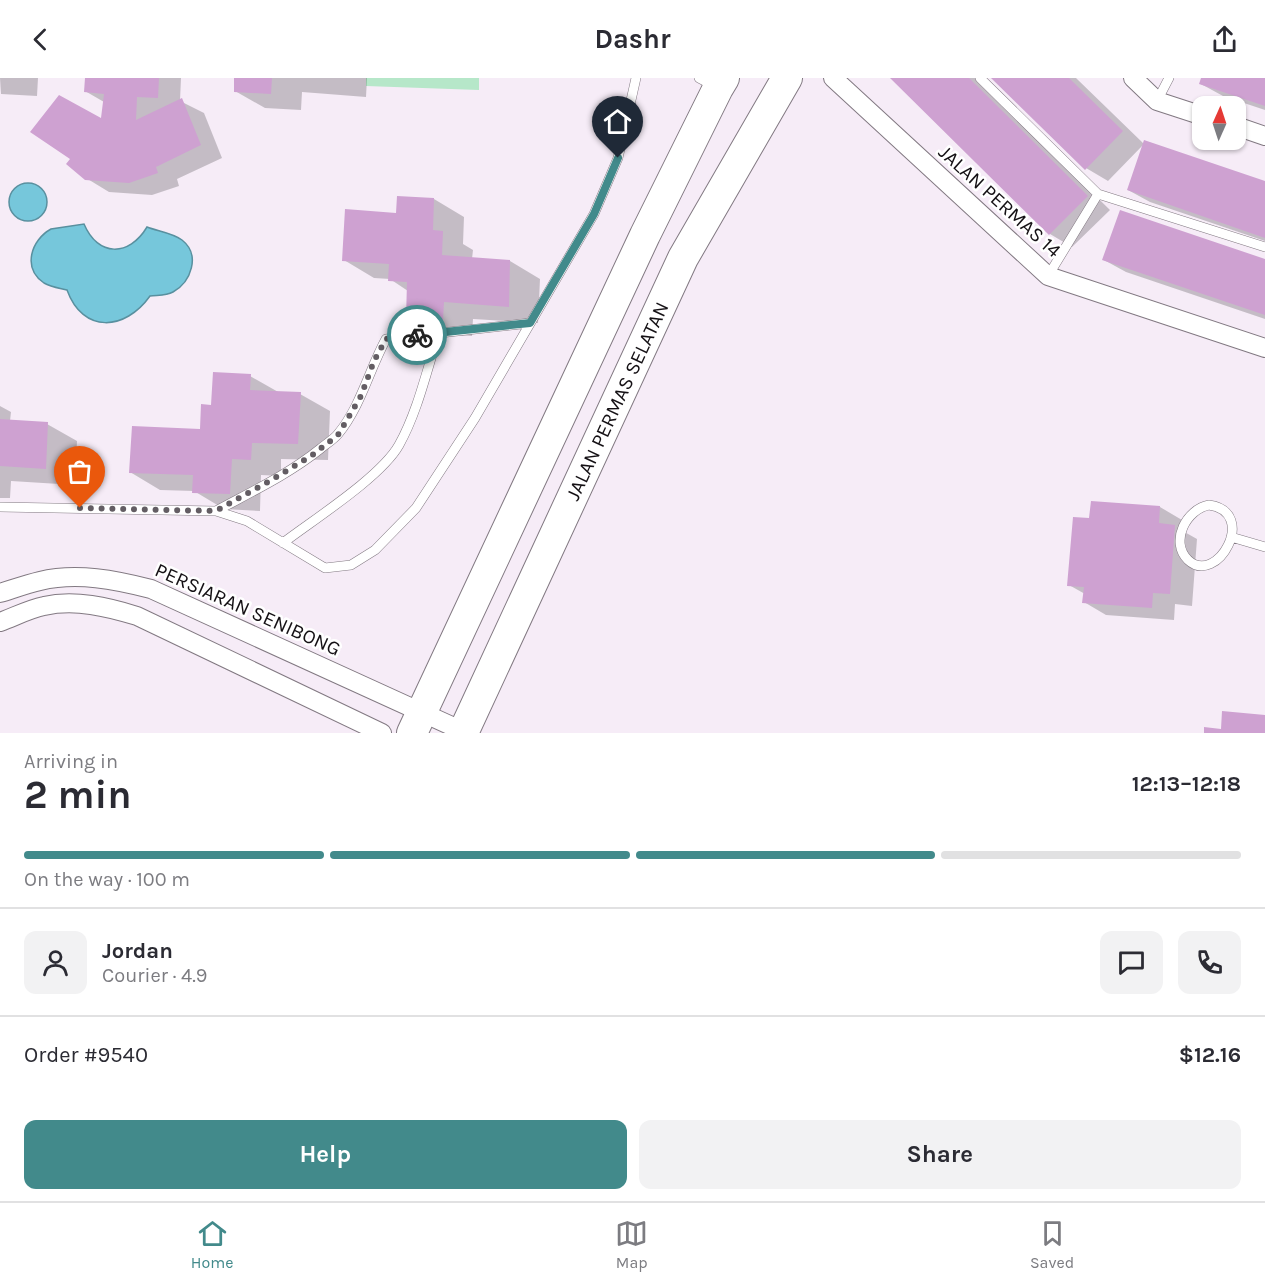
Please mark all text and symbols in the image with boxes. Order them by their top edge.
icon: back [24,23,57,56]
text: Dashr [595,23,671,55]
icon: share [1208,23,1241,56]
pin [592,96,643,158]
north arrow [1192,96,1246,150]
map controls [1192,96,1246,150]
icon: home [601,105,634,138]
street label: JALAN PERMAS 14 [934,140,1065,262]
street label: JALAN PERMAS SELATAN [561,298,674,504]
courier [387,305,447,365]
icon: bike [401,319,434,352]
pin [54,446,105,508]
icon: bag [63,455,96,488]
street label: PERSIARAN SENIBONG [152,558,344,661]
text: Arriving in [24,750,118,773]
text: 12:13–12:18 [1132,771,1241,797]
text: 2 min [24,772,132,818]
text: On the way · 100 m [24,868,190,891]
button: person [24,931,87,994]
button: chat [1100,931,1163,994]
button: phone [1178,931,1241,994]
text: Jordan [102,938,173,964]
text: Courier · 4.9 [102,964,207,987]
text: Order #9540 [24,1042,148,1068]
text: $12.16 [1179,1042,1241,1068]
button: Help [24,1120,627,1189]
button: Share [639,1120,1241,1189]
tab: Home [191,1217,233,1272]
tab: Map [615,1217,648,1272]
tab: Saved [1030,1217,1074,1272]

